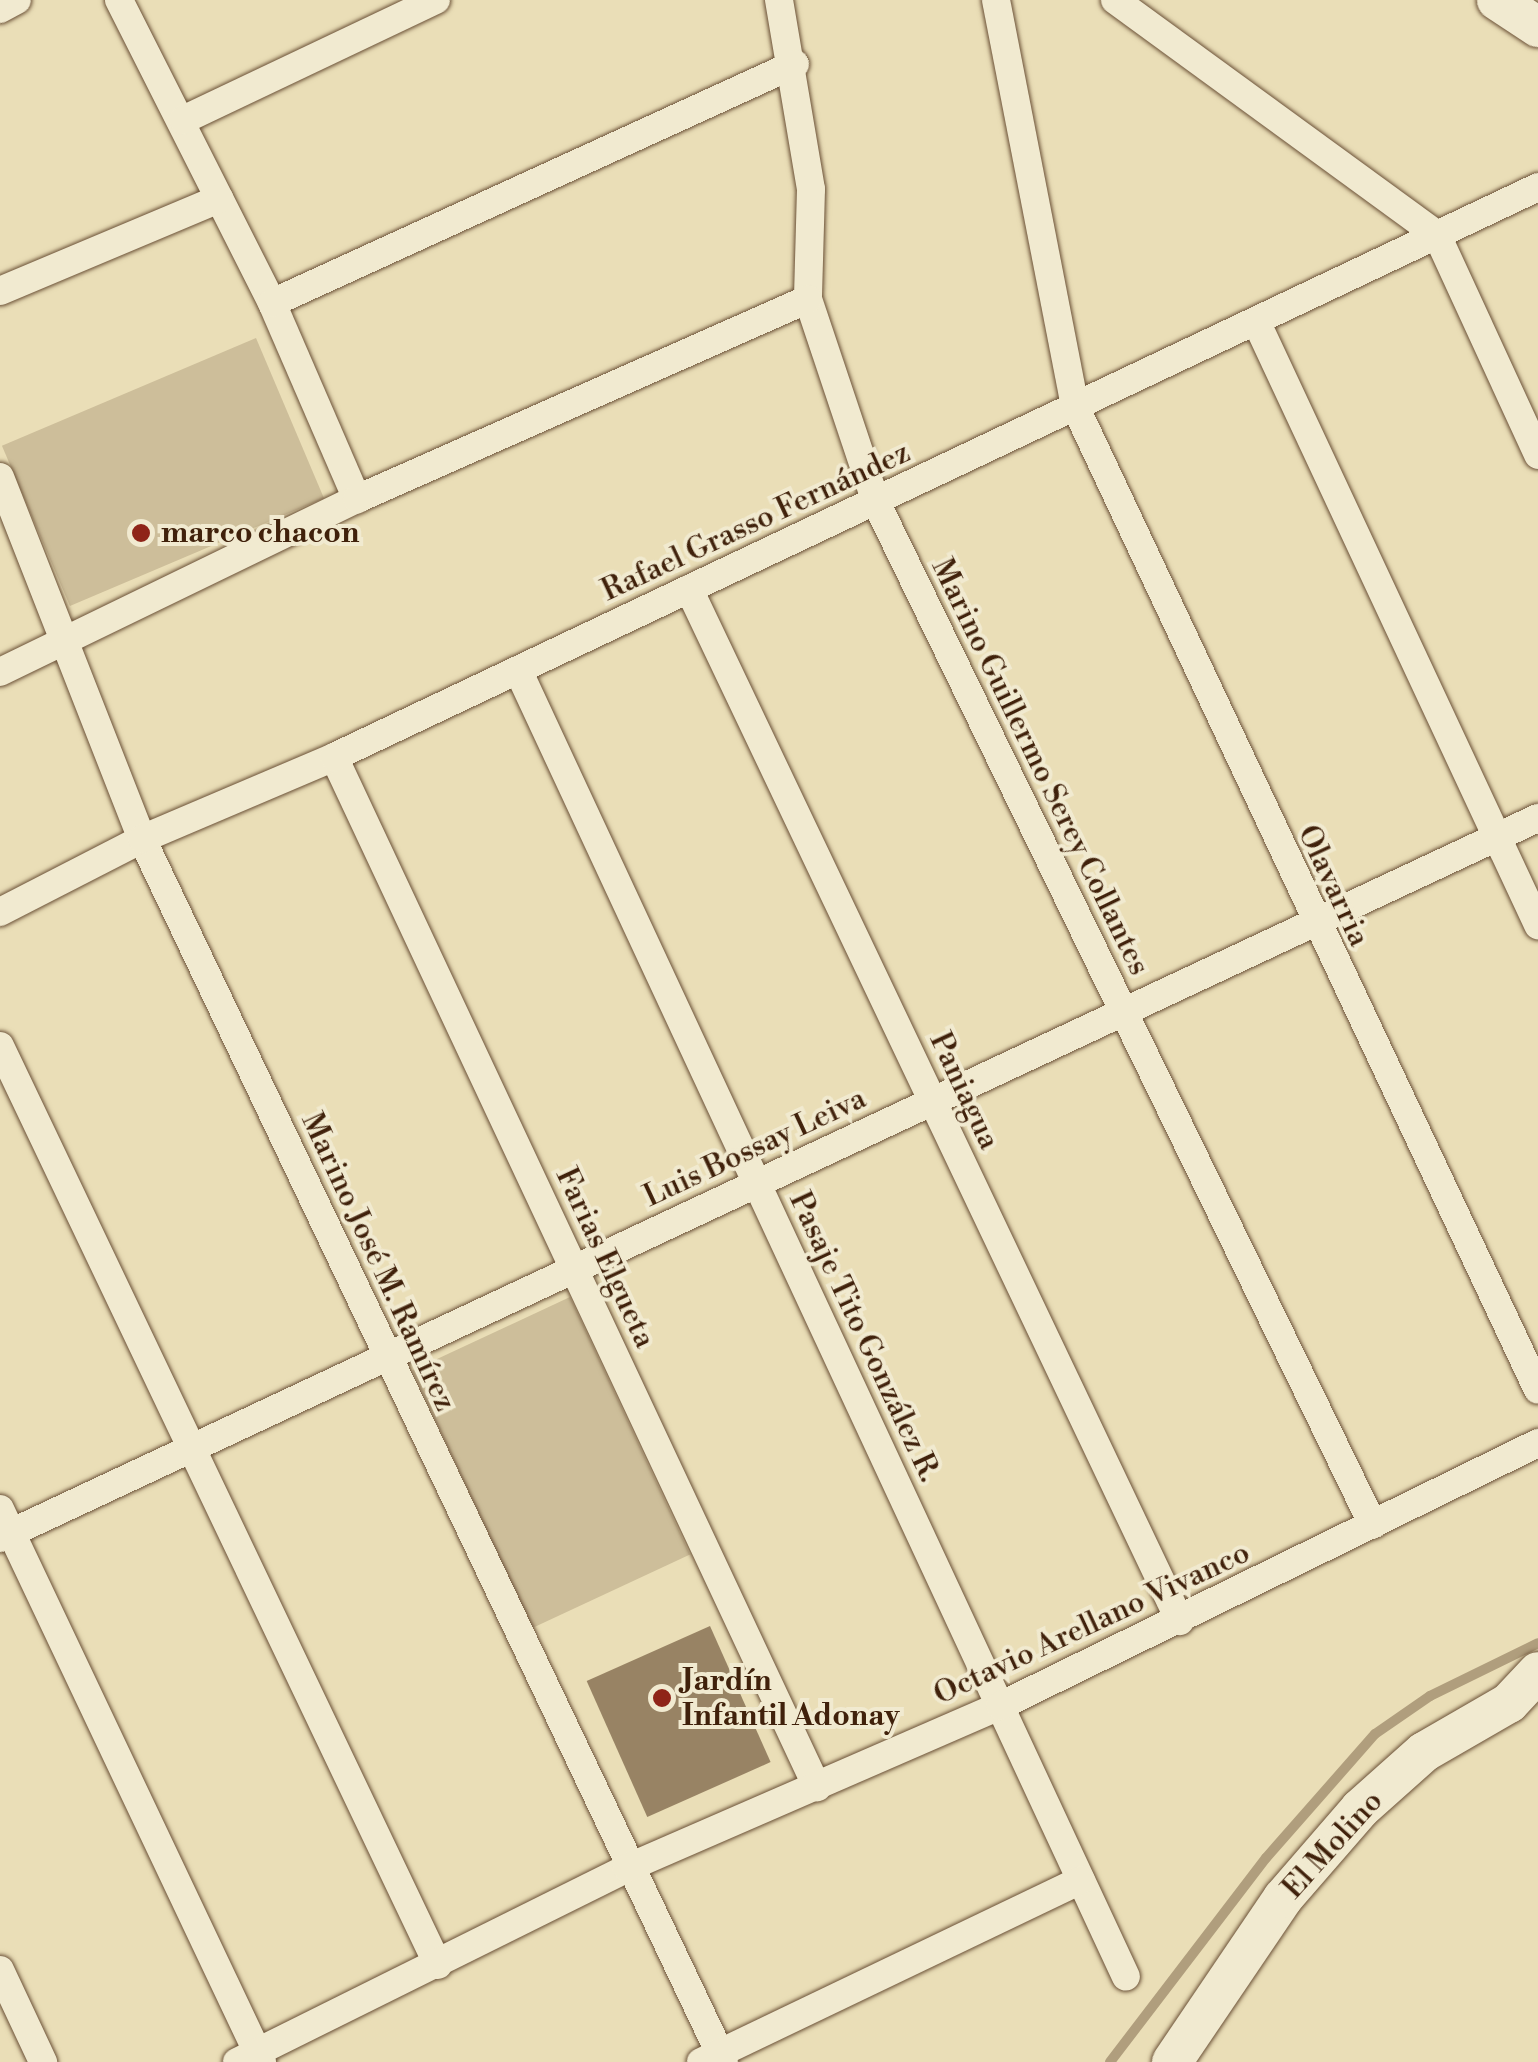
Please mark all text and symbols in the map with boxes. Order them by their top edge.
street label: Rafael Grasso Fernández [596,435,916,609]
place label: marco chacon [161,515,359,551]
marker: marco chacon [130,522,152,544]
street label: Marino Guillermo Serey Collantes [923,553,1157,981]
street label: Olavarria [1289,820,1377,952]
street label: Paniagua [921,1027,1007,1155]
street label: Luis Bossay Leiva [638,1081,872,1215]
street label: Marino José M. Ramírez [293,1107,463,1417]
street label: Farias Elgueta [548,1162,662,1354]
street label: Pasaje Tito González R. [781,1186,947,1488]
street label: Octavio Arellano Vivanco [928,1535,1256,1713]
place label: Jardín Infantil Adonay [682,1663,899,1734]
marker: Jardín Infantil Adonay [651,1687,673,1709]
street label: El Molino [1275,1784,1391,1906]

